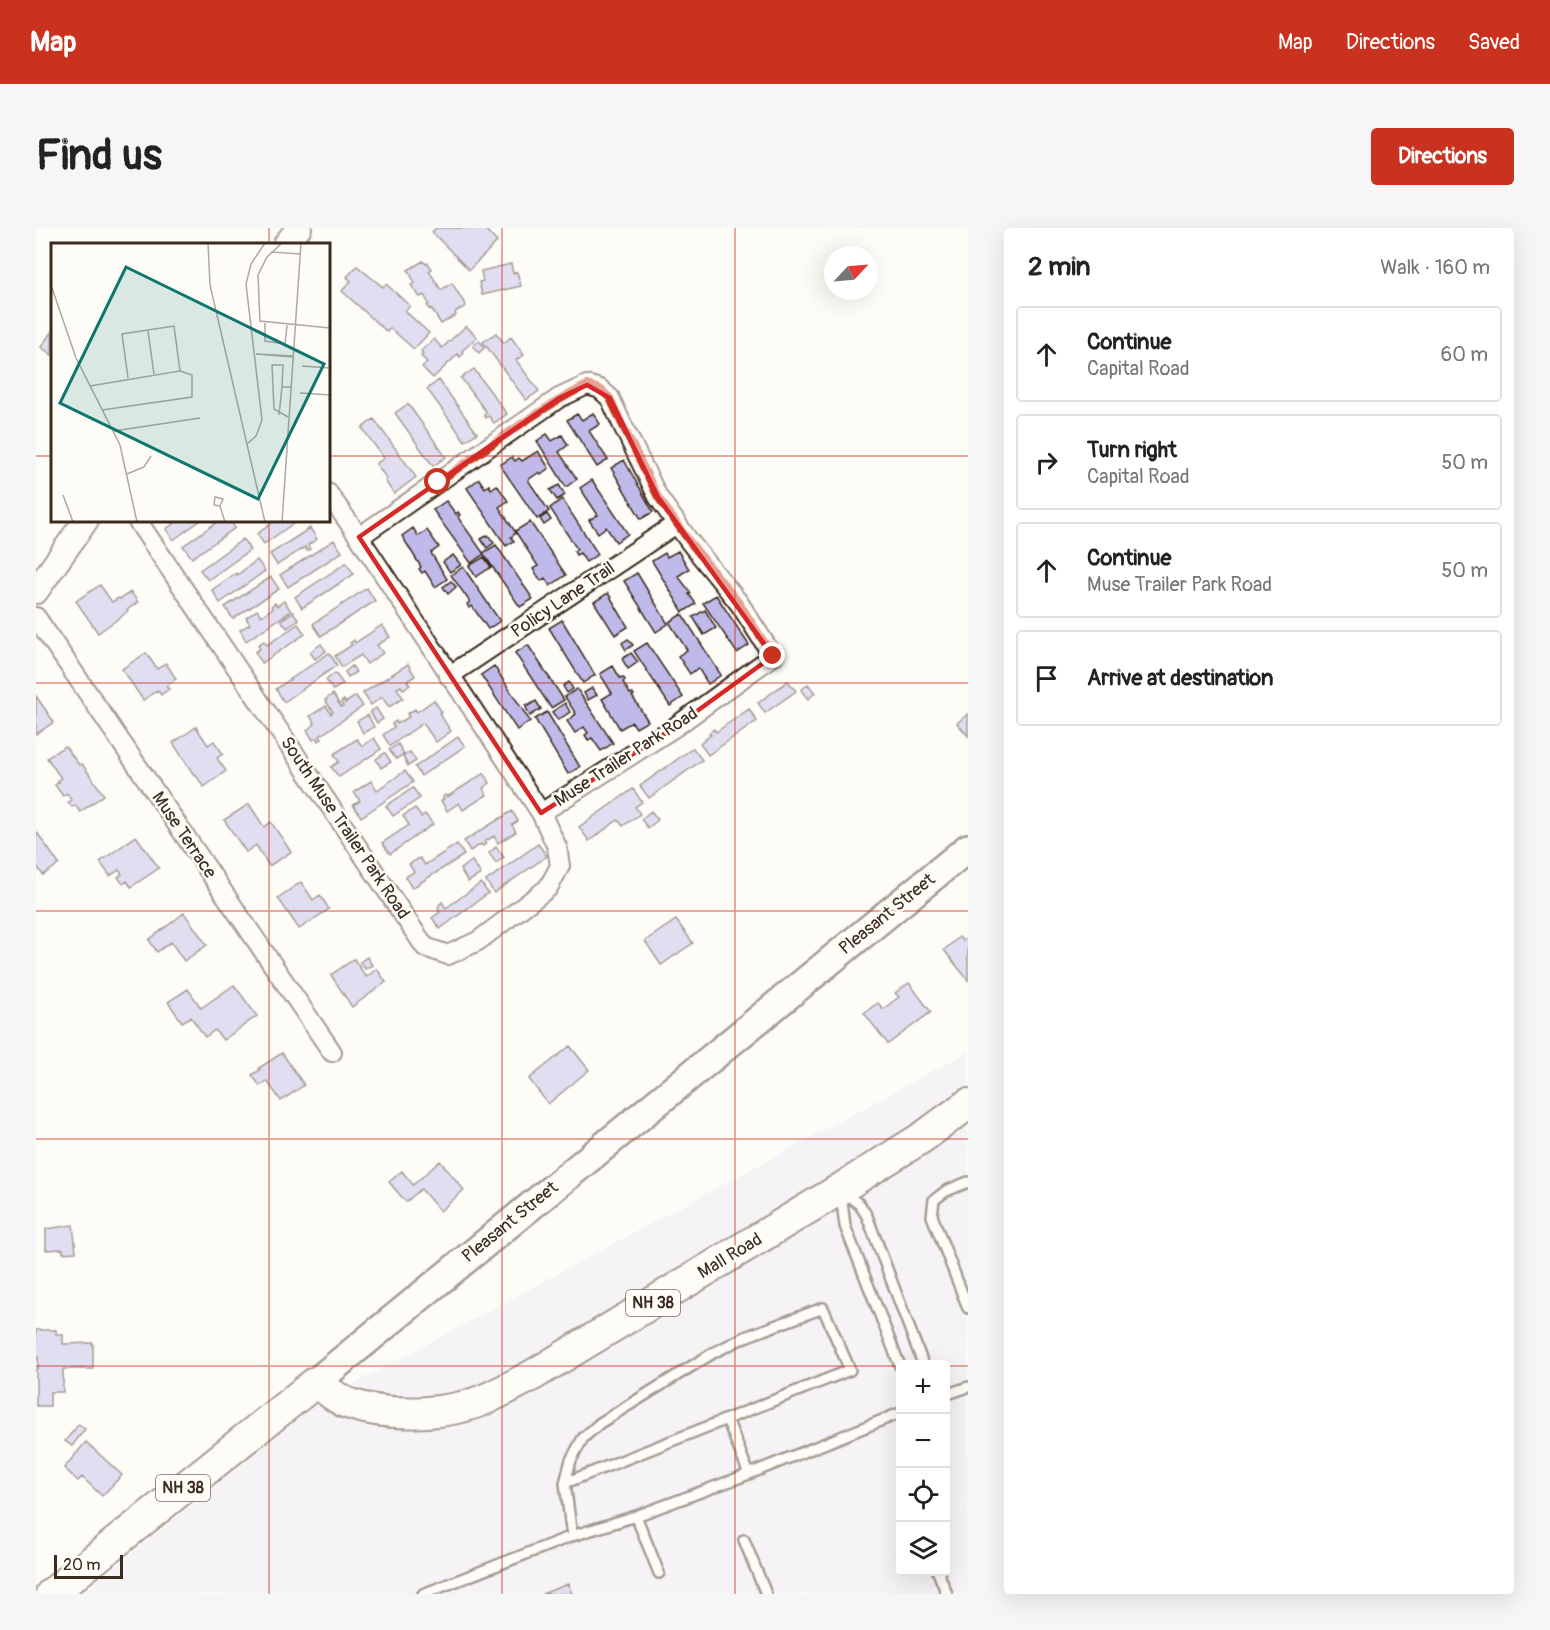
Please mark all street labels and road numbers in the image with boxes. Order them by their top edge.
street label: Policy Lane Trail [507,557,619,643]
street label: Muse Trailer Park Road [550,702,702,812]
street label: South Muse Trailer Park Road [275,732,415,924]
street label: Muse Terrace [147,787,222,883]
street label: Pleasant Street [834,868,940,960]
street label: Pleasant Street [457,1176,563,1268]
street label: Mall Road [694,1228,766,1284]
road number: NH 38 [626,1290,680,1316]
road number: NH 38 [156,1475,210,1501]

